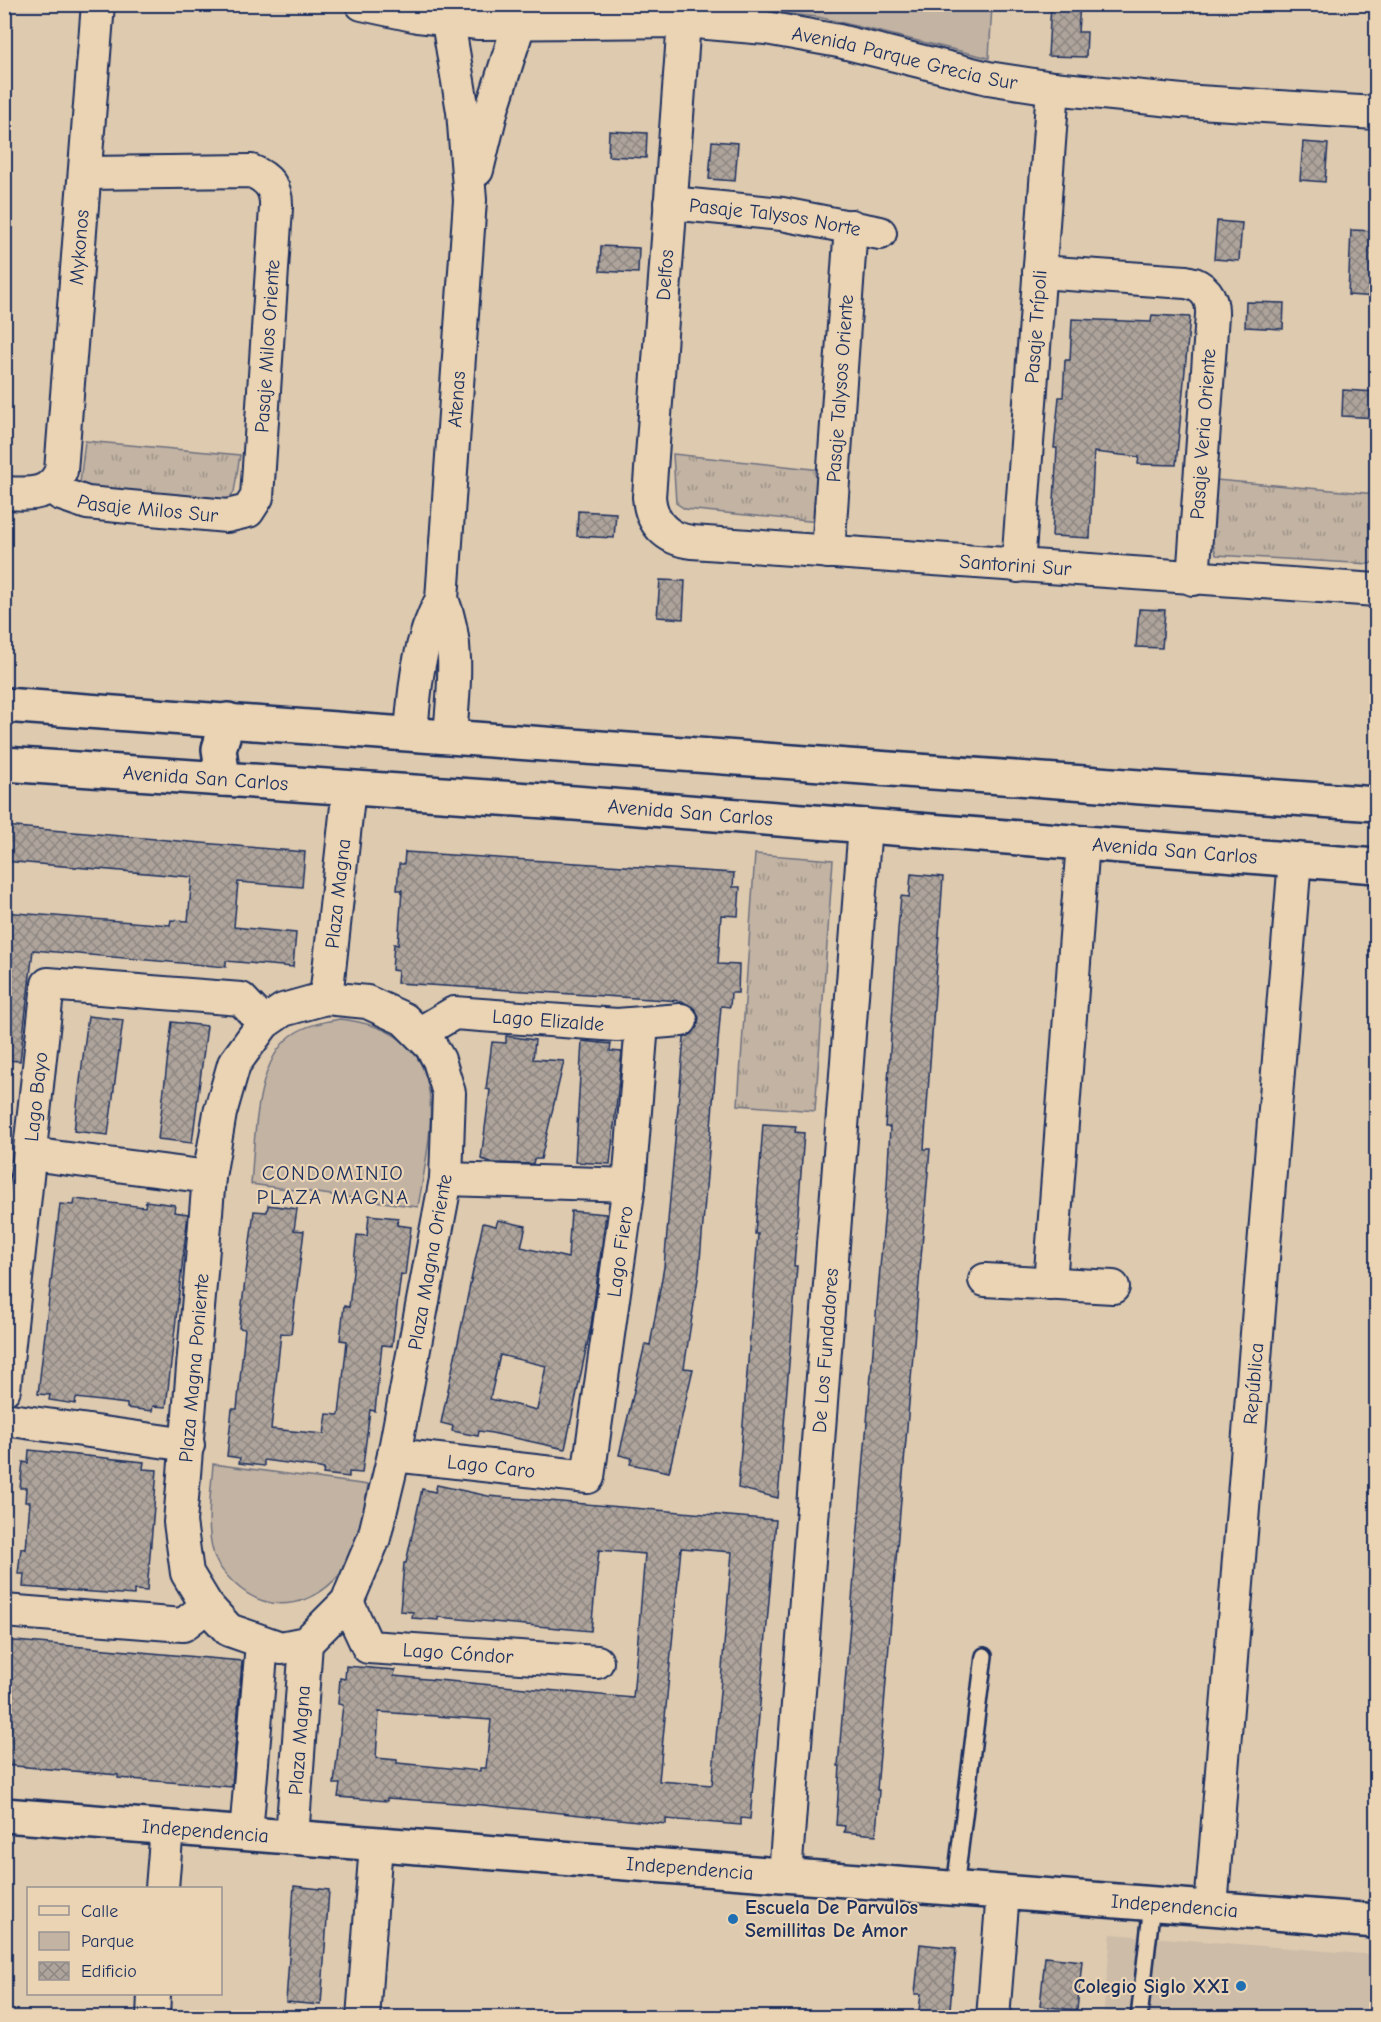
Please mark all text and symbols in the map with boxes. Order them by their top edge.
street label: Avenida Parque Grecia Sur [790,21,1019,94]
street label: Pasaje Talysos Norte [688,193,863,241]
street label: Mykonos [64,209,93,286]
street label: Delfos [652,249,678,301]
street label: Pasaje Milos Oriente [250,259,284,433]
street label: Pasaje Trípoli [1020,269,1051,384]
street label: Pasaje Talysos Oriente [821,294,858,483]
street label: Pasaje Veria Oriente [1186,348,1220,520]
street label: Atenas [443,370,469,428]
street label: Pasaje Milos Sur [74,489,219,527]
street label: Santorini Sur [959,549,1072,580]
street label: Avenida San Carlos [122,761,289,795]
street label: Avenida San Carlos [607,794,774,830]
street label: Avenida San Carlos [1091,832,1258,868]
street label: Plaza Magna [320,838,355,950]
street label: Lago Elizalde [491,1004,605,1036]
street label: Lago Bayo [19,1051,52,1143]
district label: CONDOMINIO PLAZA MAGNA [256,1161,410,1209]
street label: Plaza Magna Oriente [403,1172,457,1352]
street label: Lago Fiero [602,1204,637,1299]
street label: De Los Fundadores [807,1267,843,1434]
street label: Plaza Magna Poniente [174,1273,214,1463]
street label: República [1238,1342,1268,1426]
street label: Lago Caro [446,1450,537,1482]
street label: Lago Cóndor [402,1638,514,1668]
street label: Plaza Magna [284,1684,314,1796]
street label: Independencia [141,1814,270,1847]
street label: Independencia [626,1852,754,1884]
legend [27,1887,222,1995]
street label: Independencia [1110,1889,1239,1922]
place label: Escuela De Parvulos Semillitas De Amor [745,1896,918,1942]
text: Calle [81,1901,118,1922]
marker: Escuela De Parvulos Semillitas De Amor [726,1912,740,1926]
text: Parque [81,1931,134,1952]
text: Edificio [81,1961,137,1982]
place label: Colegio Siglo XXI [1074,1975,1229,1998]
marker: Colegio Siglo XXI [1234,1979,1248,1993]

